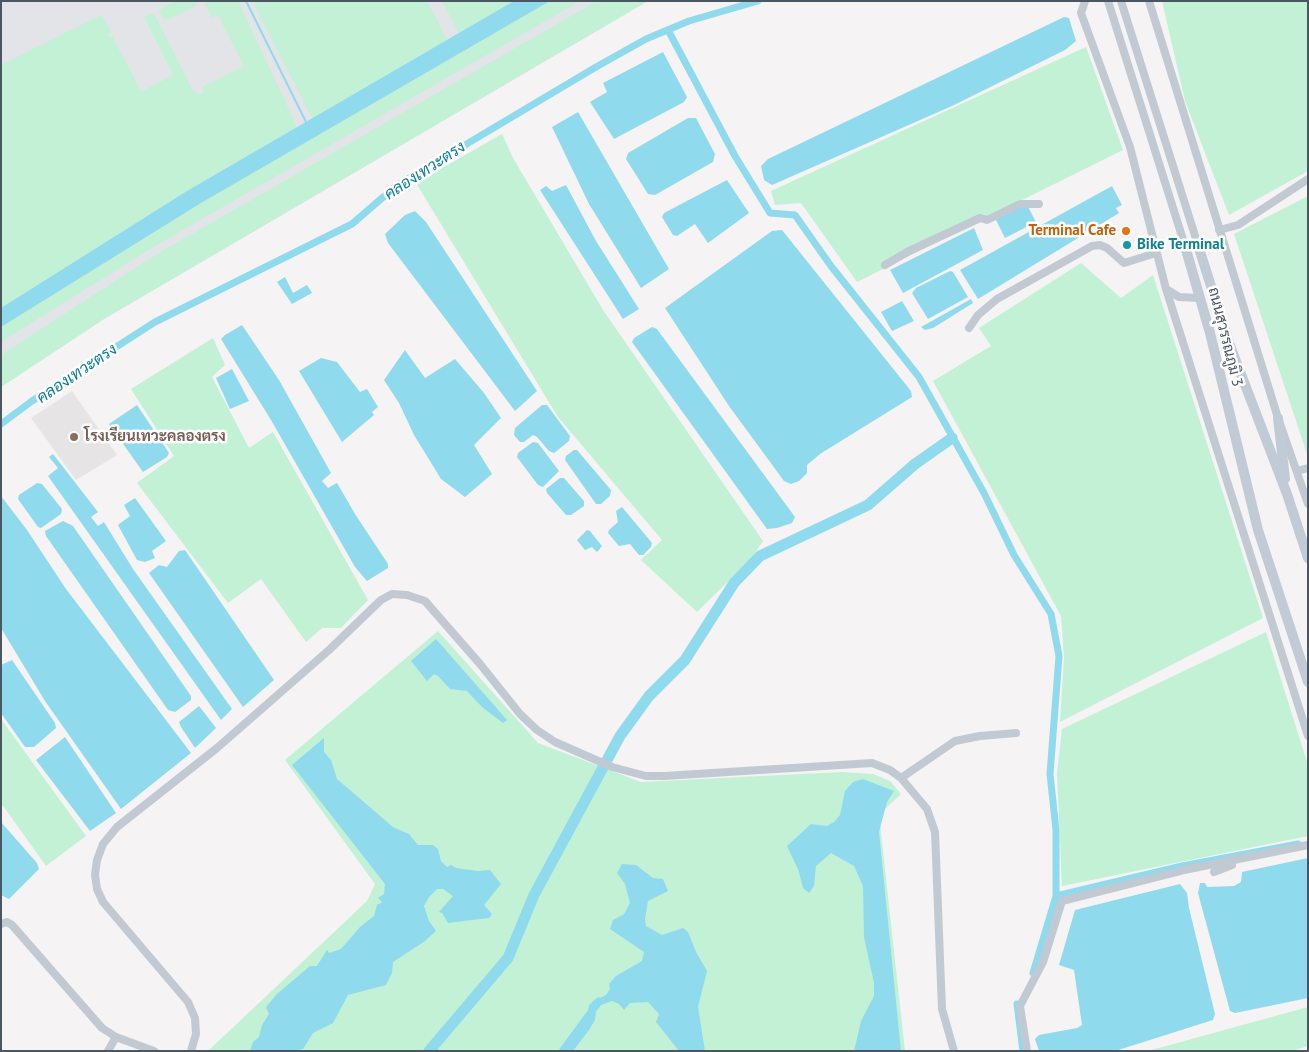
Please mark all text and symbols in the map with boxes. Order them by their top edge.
water label: คลองเทวะตรง [381,138,469,204]
place label: Terminal Cafe [1029,222,1116,240]
marker: Terminal Cafe [1120,225,1132,237]
place label: Bike Terminal [1137,236,1224,254]
marker: Bike Terminal [1121,239,1133,251]
street label: ถนนสุวรรณภูมิ 3 [1204,285,1246,389]
water label: คลองเทวะตรง [33,340,121,408]
place label: โรงเรียนเทวะคลองตรง [84,428,226,446]
marker: โรงเรียนเทวะคลองตรง [68,431,80,443]

